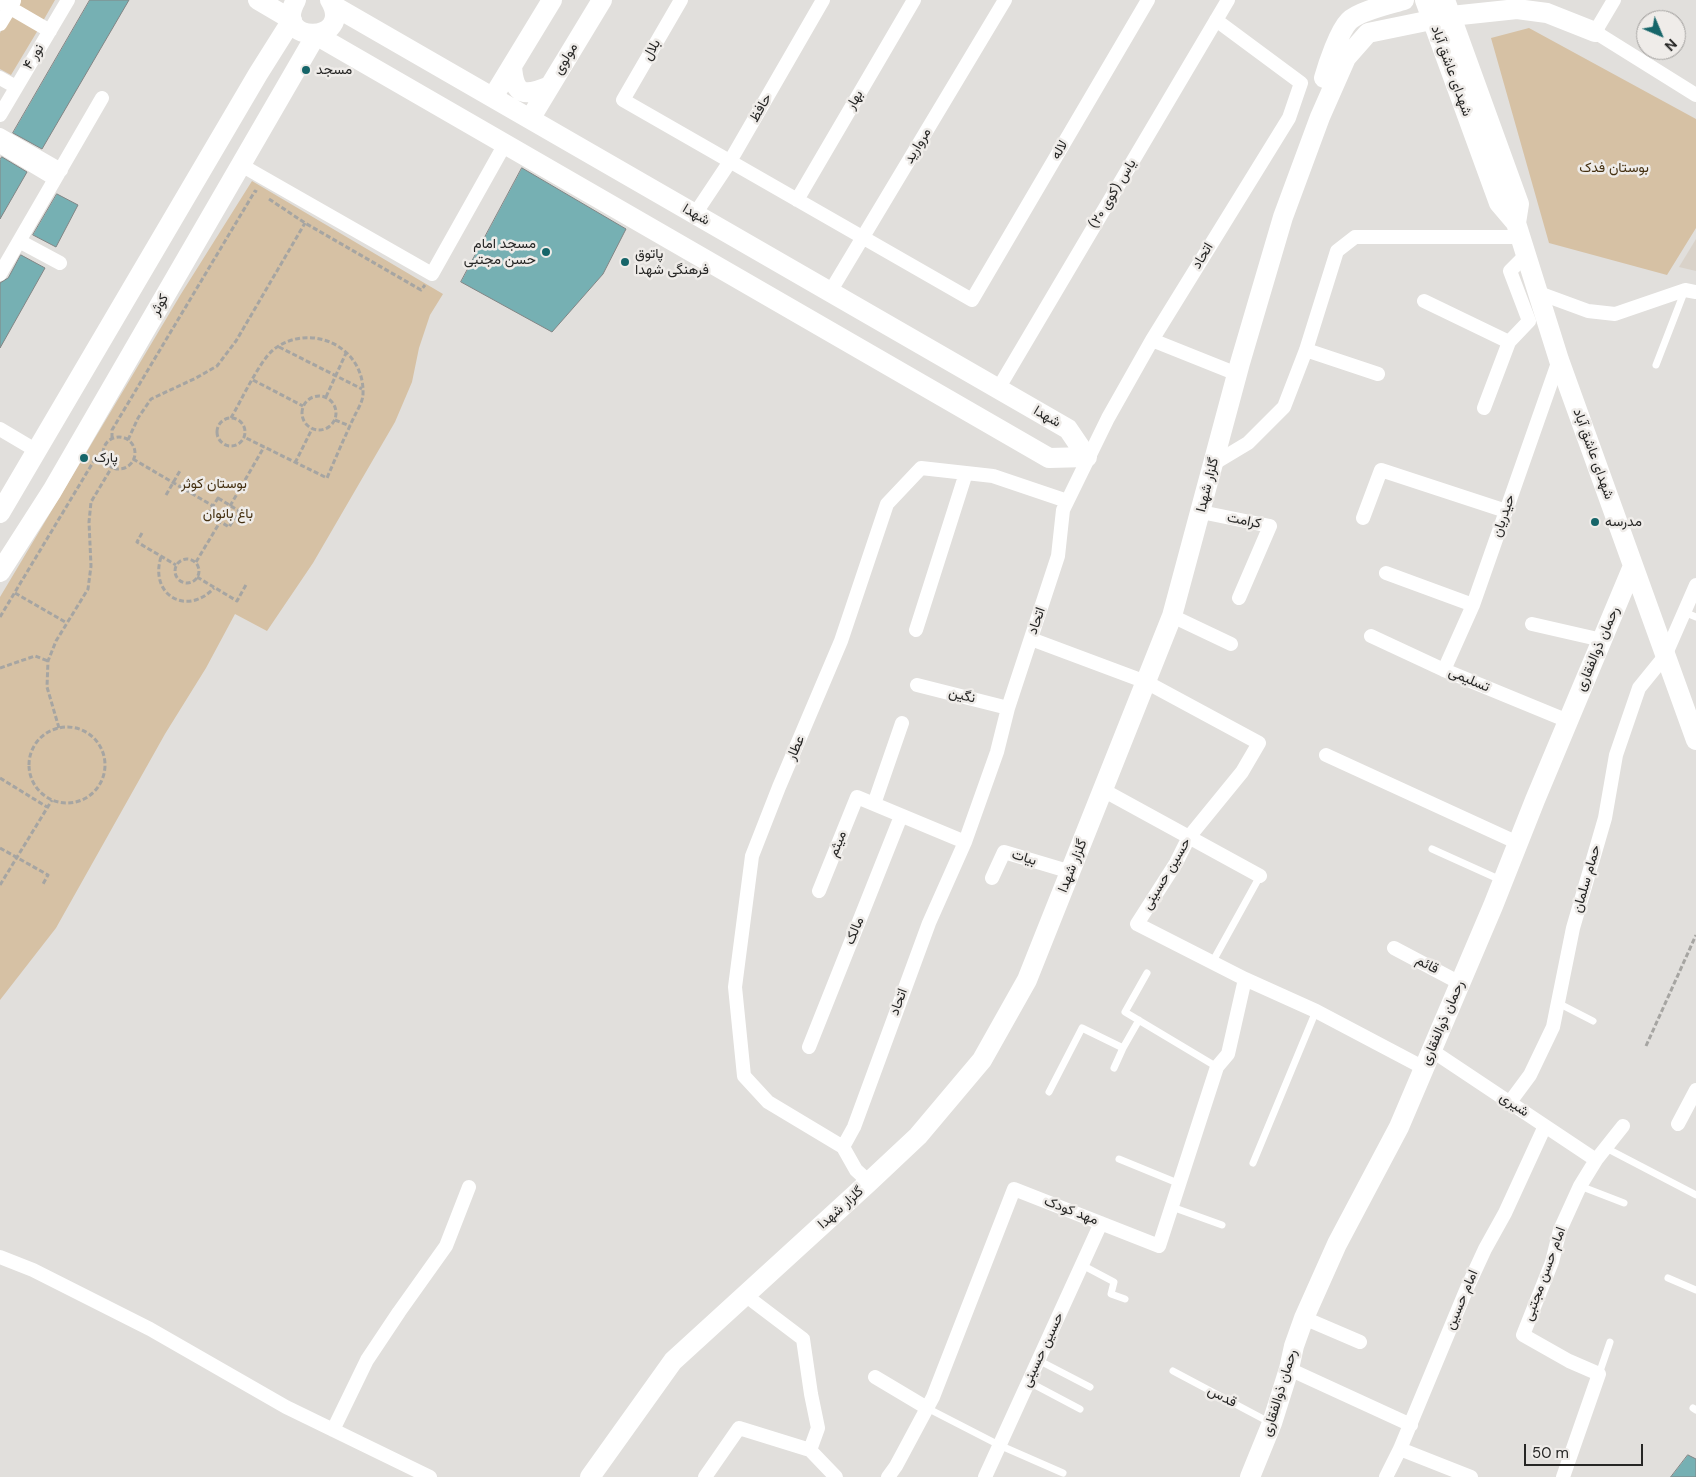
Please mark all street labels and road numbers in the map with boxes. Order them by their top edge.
street label: شهدای عاشق آباد [1427,23,1475,119]
street label: بلال [639,36,665,64]
street label: مولوی [550,40,582,78]
street label: نور ۴ [20,41,48,73]
street label: بهار [843,87,867,113]
street label: حافظ [746,91,776,125]
street label: مروارید [901,125,935,167]
street label: لاله [1048,137,1072,163]
street label: یاس (کوی ۲۰) [1086,156,1140,232]
street label: شهدا [679,201,713,229]
street label: اتحاد [1189,240,1217,272]
street label: کوثر [147,291,173,319]
street label: شهدا [1030,403,1064,431]
street label: شهدای عاشق آباد [1569,406,1617,502]
street label: گلزار شهدا [1193,456,1223,514]
street label: حیدریان [1489,492,1519,540]
street label: کرامت [1226,509,1262,533]
street label: رحمان ذوالفقاری [1573,604,1623,694]
street label: اتحاد [1025,605,1049,637]
street label: تسلیمی [1446,664,1492,696]
street label: نگین [947,685,977,707]
street label: عطار [783,733,809,763]
street label: میثم [825,829,851,859]
street label: حسین حسینی [1139,835,1195,913]
street label: گلزار شهدا [1055,837,1091,895]
street label: حمام سلمان [1569,843,1605,915]
street label: بیات [1010,846,1038,870]
street label: مالک [842,915,868,947]
street label: قائم [1413,952,1441,978]
street label: رحمان ذوالفقاری [1418,978,1468,1068]
street label: اتحاد [886,986,912,1018]
street label: شیری [1496,1089,1532,1121]
street label: گلزار شهدا [815,1183,867,1233]
street label: مهد کودک [1041,1193,1101,1229]
street label: امام حسن مجتبی [1520,1225,1570,1323]
street label: امام حسین [1442,1268,1482,1332]
street label: حسین حسینی [1018,1310,1068,1390]
street label: رحمان ذوالفقاری [1259,1347,1301,1439]
street label: قدس [1205,1382,1239,1412]

